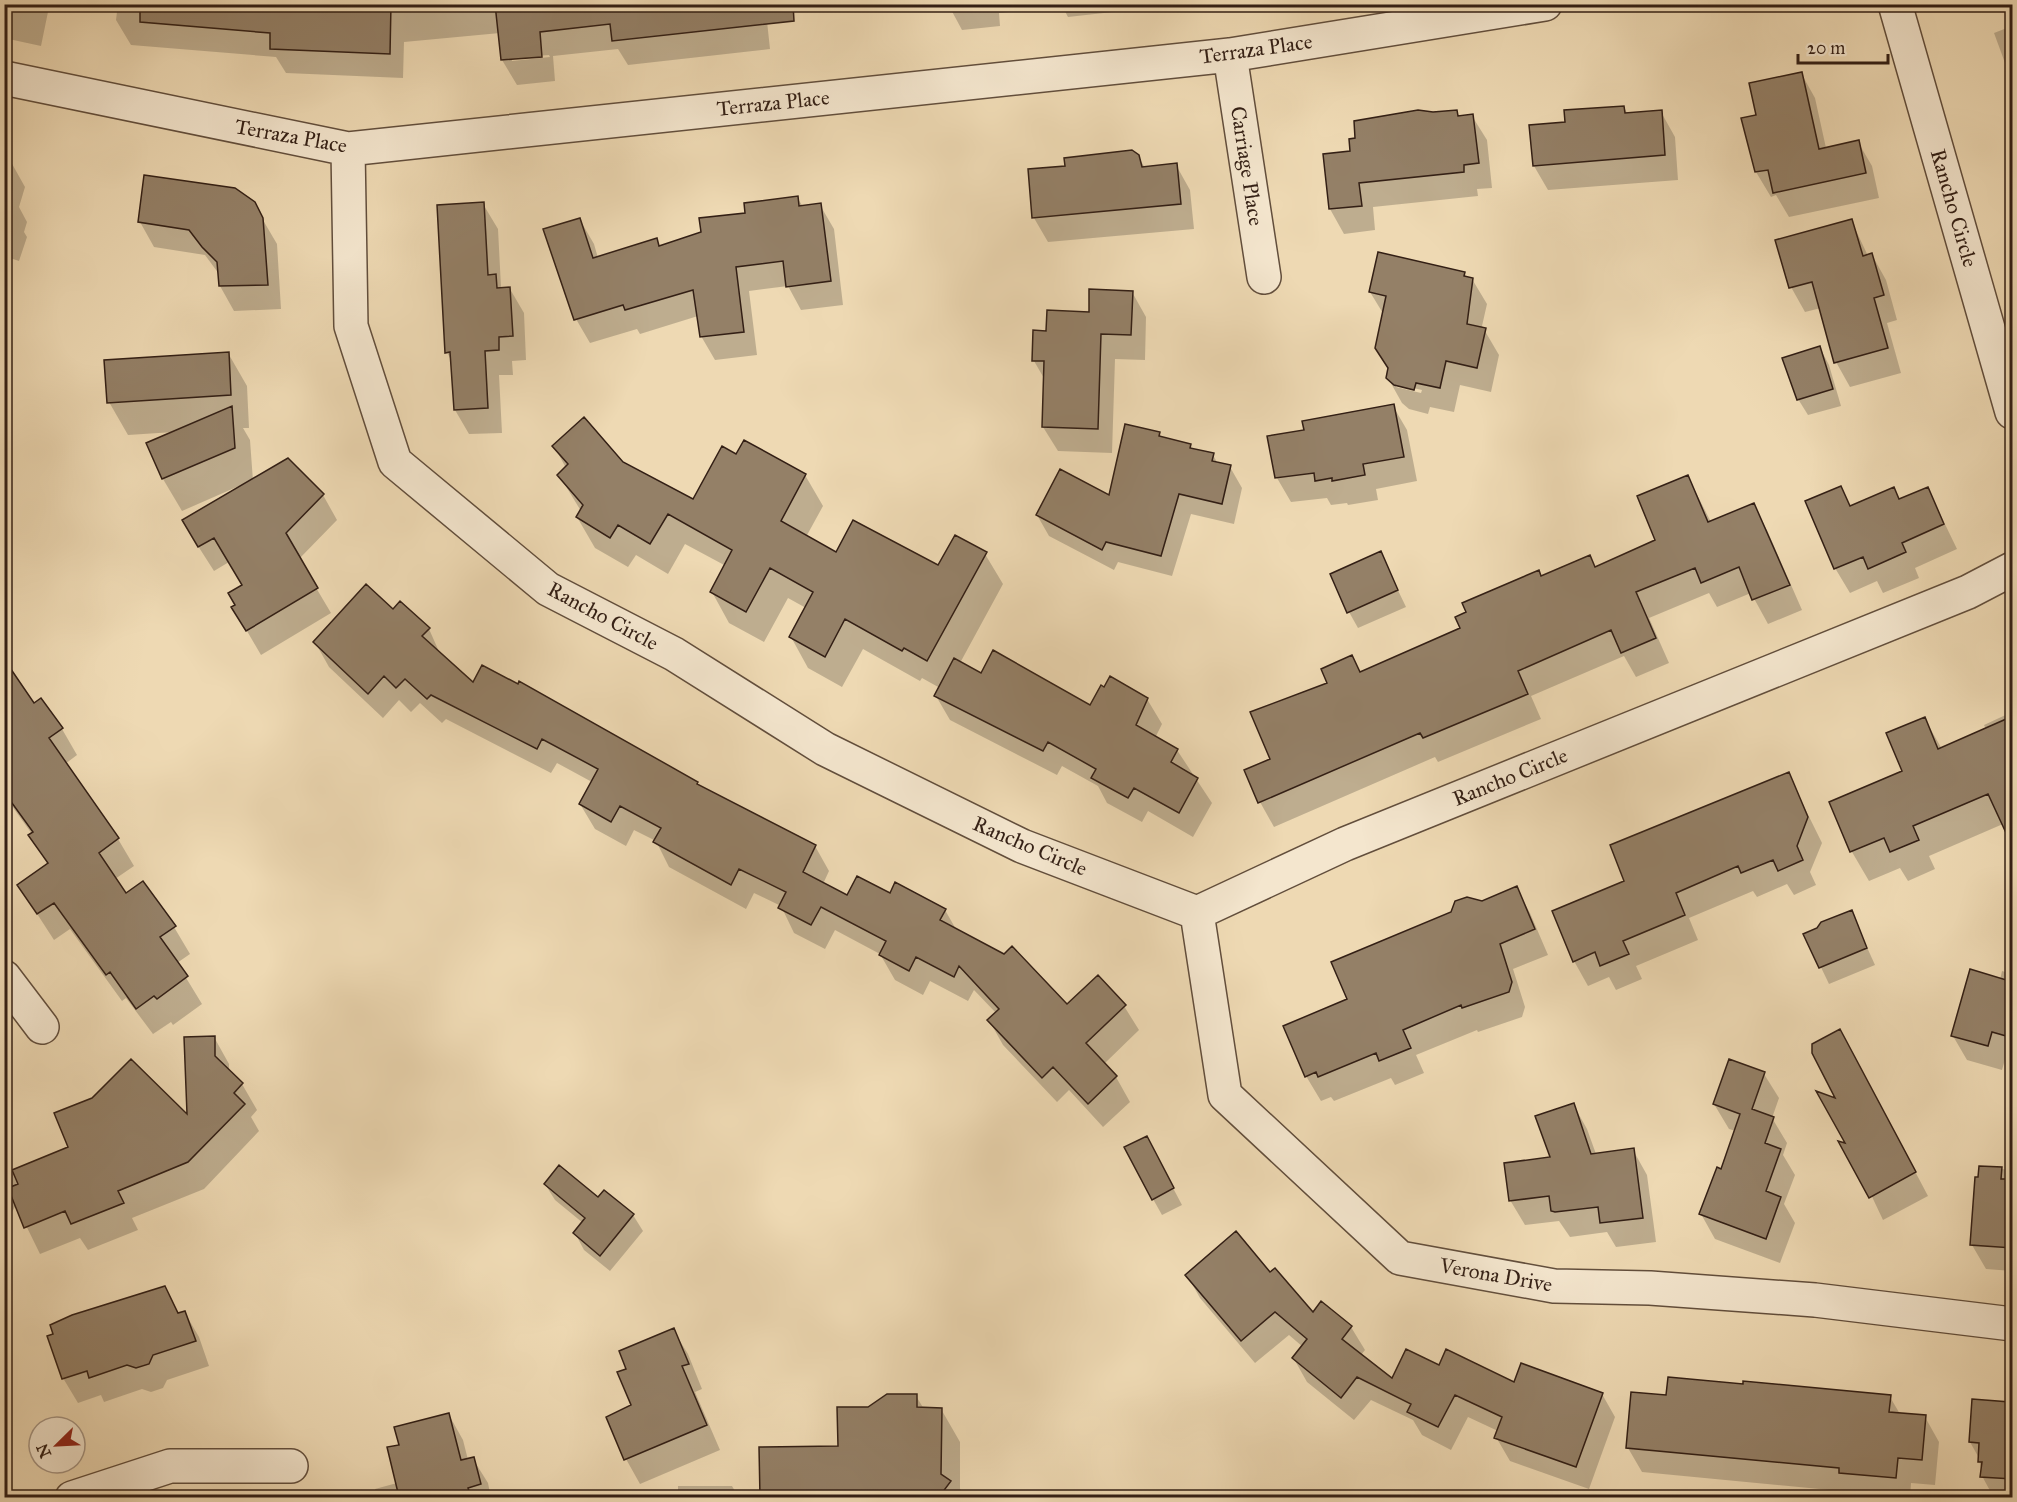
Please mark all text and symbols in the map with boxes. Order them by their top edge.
scale bar [1798,27,1888,65]
street label: Terraza Place [1198,28,1314,70]
text: 20 m [1807,37,1845,59]
street label: Terraza Place [715,84,831,122]
street label: Carriage Place [1225,104,1269,228]
street label: Terraza Place [233,113,349,159]
street label: Rancho Circle [1925,146,1983,270]
street label: Rancho Circle [543,576,663,656]
street label: Rancho Circle [1449,742,1572,812]
street label: Rancho Circle [969,810,1091,882]
street label: Verona Drive [1437,1252,1554,1298]
north arrow [27,1415,87,1475]
text: N [32,1440,55,1461]

